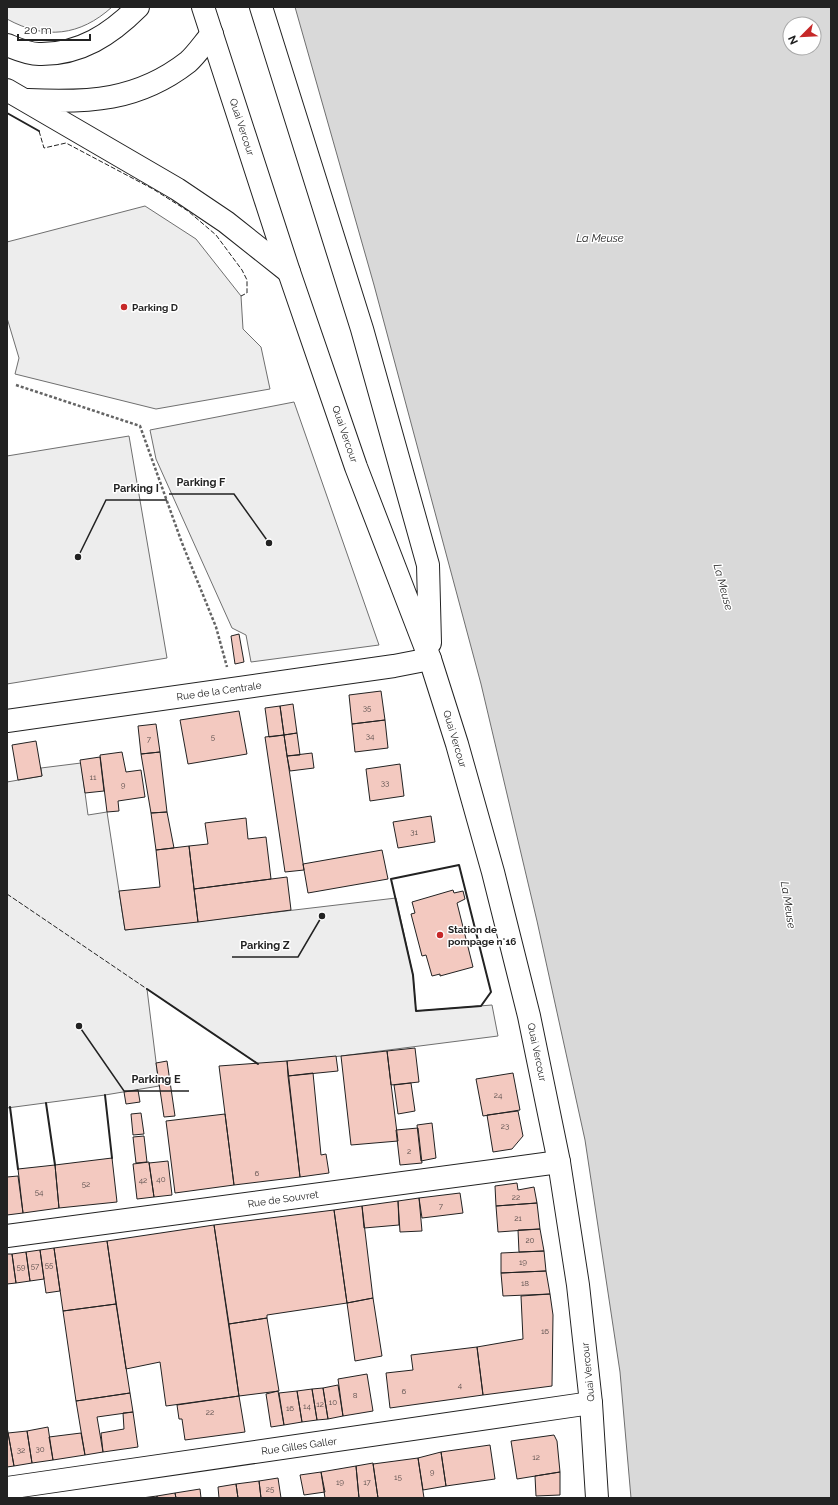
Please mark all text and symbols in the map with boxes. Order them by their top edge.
scale bar [18,16,90,42]
north arrow [782,16,822,56]
text: 20 m [24,23,52,37]
text: N [786,33,801,46]
street label: Quai Vercour [228,97,257,157]
water label: La Meuse [576,232,624,245]
marker: Parking D [119,302,129,312]
place label: Parking D [132,302,178,313]
street label: Quai Vercour [330,404,360,464]
callout: Parking F [169,471,234,494]
text: Parking F [177,476,226,489]
callout: Parking I [106,477,167,500]
text: Parking I [113,482,159,495]
water label: La Meuse [711,562,735,612]
street label: Rue de la Centrale [176,680,262,702]
house number: 35 [363,703,372,713]
street label: Quai Vercour [441,709,469,770]
house number: 34 [366,731,375,741]
house number: 5 [211,732,216,742]
house number: 7 [147,734,152,744]
house number: 11 [90,772,97,782]
house number: 33 [381,778,389,788]
house number: 9 [121,780,126,790]
house number: 31 [410,827,418,837]
water label: La Meuse [778,881,798,930]
place label: Station de pompage n°16 [448,924,516,947]
marker: Station de pompage n°16 [435,930,445,940]
callout: Parking Z [232,934,298,957]
text: Parking Z [240,939,290,952]
street label: Quai Vercour [525,1022,549,1083]
callout: Parking E [124,1068,189,1091]
text: Parking E [131,1073,181,1086]
house number: 24 [494,1090,503,1100]
house number: 23 [501,1121,509,1131]
house number: 2 [407,1146,411,1156]
house number: 6 [255,1168,260,1178]
house number: 40 [156,1174,166,1184]
house number: 42 [139,1175,147,1185]
house number: 52 [82,1179,90,1189]
house number: 54 [35,1187,44,1197]
street label: Rue de Souvret [247,1189,320,1209]
house number: 22 [512,1192,520,1202]
house number: 7 [439,1201,444,1211]
house number: 21 [514,1213,522,1223]
house number: 20 [525,1235,535,1245]
house number: 19 [519,1257,527,1267]
house number: 55 [45,1260,54,1270]
house number: 57 [31,1261,40,1271]
house number: 59 [16,1262,26,1272]
house number: 18 [521,1278,529,1288]
house number: 16 [541,1326,549,1336]
street label: Quai Vercour [579,1341,597,1402]
house number: 4 [458,1380,463,1390]
house number: 6 [402,1386,407,1396]
house number: 8 [353,1390,358,1400]
house number: 10 [329,1397,337,1407]
house number: 12 [316,1399,324,1409]
house number: 14 [303,1401,312,1411]
house number: 16 [286,1403,294,1413]
house number: 22 [206,1407,214,1417]
street label: Rue Gilles Galler [260,1435,338,1457]
house number: 30 [35,1444,45,1454]
house number: 32 [17,1445,25,1455]
house number: 12 [532,1452,540,1462]
house number: 9 [430,1467,435,1477]
house number: 15 [394,1472,403,1482]
house number: 19 [336,1477,344,1487]
house number: 17 [363,1477,372,1487]
house number: 25 [266,1484,275,1494]

